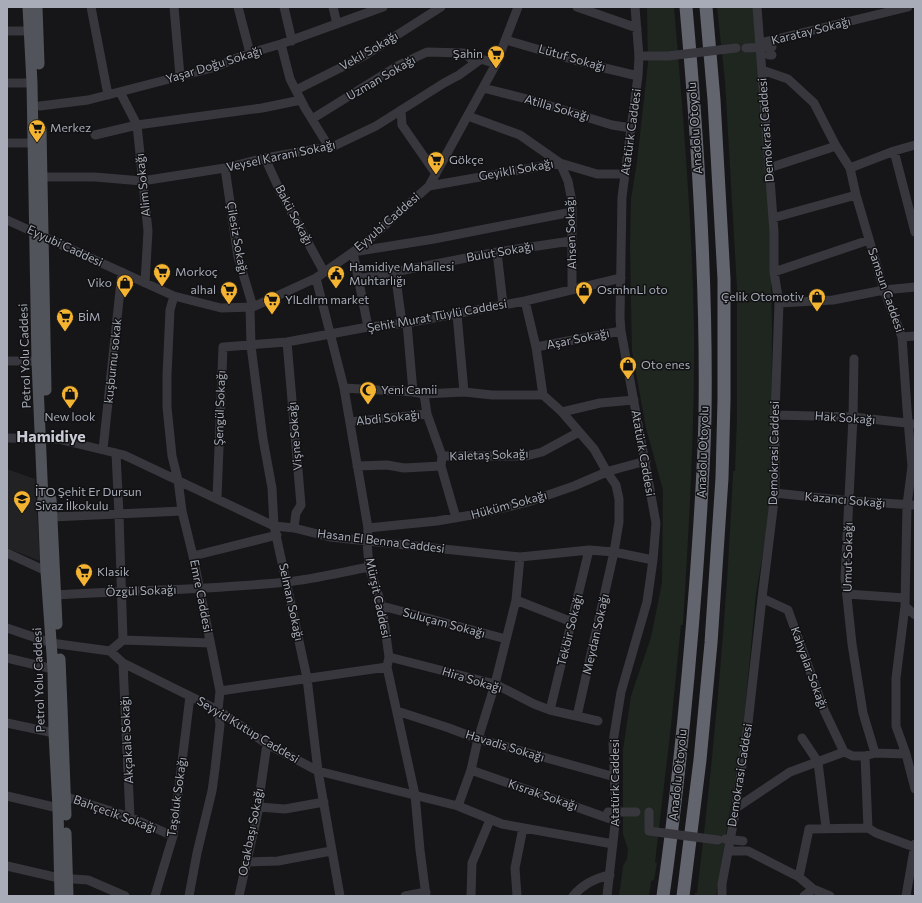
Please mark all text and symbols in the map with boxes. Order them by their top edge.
street label: Karatay Sokağı [770,13,852,47]
street label: Vekil Sokağı [337,28,400,73]
street label: Lütuf Sokağı [537,41,607,73]
street label: Yaşar Doğu Sokağı [164,43,263,85]
supermarket icon: Şahin [486,44,506,69]
place label: Şahin [453,46,483,60]
street label: Uzman Sokağı [344,52,417,103]
street label: Demokrasi Caddesi [754,78,776,183]
street label: Anadolu Otoyolu [684,82,704,174]
street label: Atatürk Caddesi [617,88,643,176]
street label: Atilla Sokağı [523,91,591,123]
supermarket icon: Merkez [27,118,47,143]
place label: Merkez [50,120,91,134]
street label: Veysel Karani Sokağı [225,137,337,173]
supermarket icon: Gökçe [426,150,446,175]
place label: Gökçe [449,152,483,166]
street label: Alim Sokağı [132,153,152,218]
street label: Geyikli Sokağı [477,156,554,182]
street label: Bakü Sokağı [273,182,317,247]
street label: Eyyubi Caddesi [351,189,422,253]
street label: Ahsen Sokağı [562,196,578,270]
street label: Çilesiz Sokağı [225,200,251,276]
street label: Eyyubi Caddesi [25,221,105,269]
street label: Bulut Sokağı [465,238,535,264]
street label: Samsun Caddesi [866,246,908,334]
place label: Hamidiye Mahallesi Muhtarlığı [349,259,454,287]
supermarket icon: Morkoç [152,262,172,287]
place label: Morkoç [175,264,218,278]
public building icon: Hamidiye Mahallesi Muhtarlığı [326,264,346,289]
shop icon: Viko [115,273,135,298]
place label: Viko [87,275,112,289]
supermarket icon: alhal [219,280,239,305]
shop icon: OsmhnLl oto [574,280,594,305]
place label: alhal [190,282,216,296]
place label: OsmhnLl oto [597,282,668,296]
shop icon: Çelik Otomotiv [807,287,827,312]
place label: Çelik Otomotiv [721,289,804,303]
supermarket icon: YlLdlrm market [262,290,282,315]
place label: YlLdlrm market [285,292,369,306]
street label: Şehit Murat Tüylü Caddesi [366,296,508,334]
street label: Petrol Yolu Caddesi [15,303,33,409]
supermarket icon: BİM [55,307,75,332]
place label: BİM [78,309,101,323]
street label: kuşburnu sokak [101,317,123,404]
street label: Aşar Sokağı [545,325,610,351]
shop icon: Oto enes [618,355,638,380]
place label: Oto enes [641,357,690,371]
street label: Şengül Sokağı [211,370,227,446]
mosque icon: Yeni Camii [358,380,378,405]
place label: Yeni Camii [381,382,437,396]
shop icon: New look [60,384,80,409]
street label: Vişne Sokağı [284,401,304,471]
street label: Demokrasi Caddesi [765,401,781,505]
street label: Anadolu Otoyolu [693,406,711,498]
street label: Abdi Sokağı [355,407,421,427]
street label: Hak Sokağı [814,408,876,426]
place label: New look [44,409,96,423]
street label: Atatürk Caddesi [629,409,658,497]
district label: Hamidiye [16,426,86,445]
street label: Kaletaş Sokağı [449,446,529,462]
place label: İTO Şehit Er Dursun Sivaz İlkokulu [35,484,142,512]
street label: Hüküm Sokağı [469,487,548,521]
street label: Kazancı Sokağı [804,488,886,510]
school or university icon: İTO Şehit Er Dursun Sivaz İlkokulu [12,489,32,514]
street label: Umut Sokağı [839,522,855,592]
street label: Hasan El Benna Caddesi [317,525,446,555]
street label: Mürşit Caddesi [364,556,394,639]
street label: Emre Caddesi [188,558,216,633]
supermarket icon: Klasik [74,562,94,587]
street label: Selman Sokağı [277,562,307,642]
place label: Klasik [97,564,130,578]
street label: Özgül Sokağı [105,582,177,598]
street label: Tekbir Sokağı [553,592,585,667]
street label: Meydan Sokağı [579,592,611,676]
street label: Suluçam Sokağı [401,604,487,640]
street label: Kahyalar Sokağı [789,625,831,711]
street label: Petrol Yolu Caddesi [29,627,47,733]
street label: Hira Sokağı [441,663,504,695]
street label: Seyyid Kutup Caddesi [195,693,302,765]
street label: Akçakale Sokağı [117,696,135,784]
street label: Demokrasi Caddesi [724,722,754,827]
street label: Havadis Sokağı [464,726,546,764]
street label: Anadolu Otoyolu [665,728,689,821]
street label: Atatürk Caddesi [607,739,621,827]
street label: Taşoluk Sokağı [163,756,189,838]
street label: Kısrak Sokağı [507,776,580,813]
street label: Ocakbaşı Sokağı [235,787,265,877]
street label: Bahçecik Sokağı [72,792,159,835]

